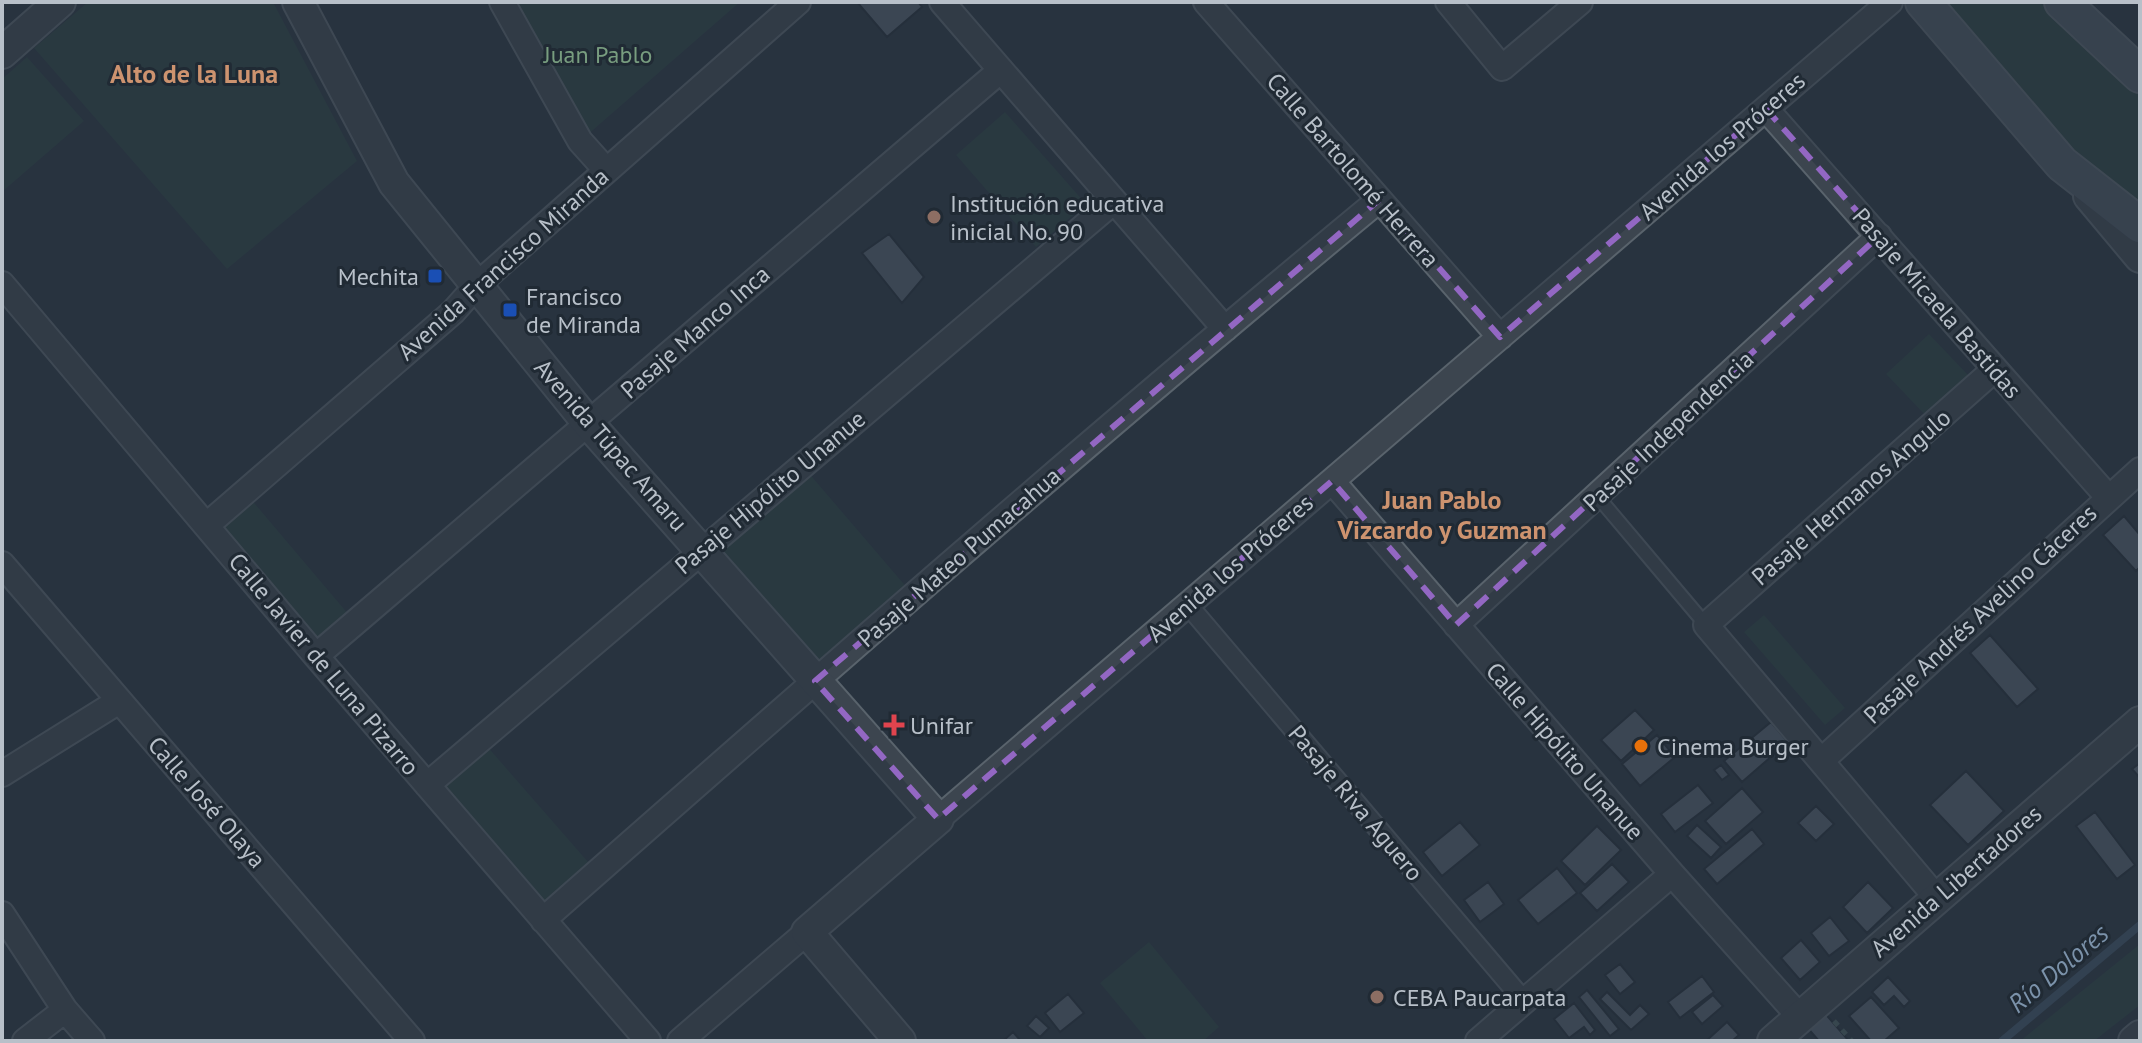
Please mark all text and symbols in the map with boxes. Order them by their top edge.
park label: Juan Pablo [543,39,652,70]
district label: Alto de la Luna [110,57,278,90]
street label: Avenida los Próceres [1632,65,1812,227]
street label: Calle Bartolomé Herrera [1260,66,1446,274]
street label: Avenida Francisco Miranda [391,161,615,367]
place label: Institución educativa inicial No. 90 [950,188,1164,247]
street label: Pasaje Micaela Bastidas [1846,201,2028,405]
marker: Institución educativa inicial No. 90 [925,208,943,226]
street label: Pasaje Manco Inca [614,259,776,405]
place label: Mechita [338,261,419,292]
marker: Mechita [426,267,444,285]
place label: Francisco de Miranda [526,281,641,340]
marker: Francisco de Miranda [501,301,519,319]
street label: Pasaje Independencia [1576,344,1760,518]
street label: Avenida Túpac Amaru [528,352,694,538]
street label: Pasaje Hermanos Angulo [1745,402,1957,592]
street label: Pasaje Hipólito Unanue [668,403,872,581]
street label: Pasaje Mateo Pumacahua [851,460,1067,654]
district label: Juan Pablo Vizcardo y Guzman [1336,483,1547,546]
street label: Avenida los Próceres [1140,487,1320,649]
street label: Pasaje Andrés Avelino Cáceres [1857,498,2103,730]
street label: Calle Javier de Luna Pizarro [222,546,426,782]
street label: Calle Hipólito Unanue [1479,656,1651,846]
place label: Unifar [910,710,973,741]
marker: Unifar [885,716,903,734]
street label: Pasaje Riva Aguero [1282,719,1430,887]
street label: Calle José Olaya [141,730,273,874]
place label: Cinema Burger [1657,731,1809,762]
marker: Cinema Burger [1632,737,1650,755]
street label: Avenida Libertadores [1864,798,2048,964]
water label: Río Dolores [2001,916,2115,1020]
place label: CEBA Paucarpata [1393,982,1566,1013]
marker: CEBA Paucarpata [1368,988,1386,1006]

